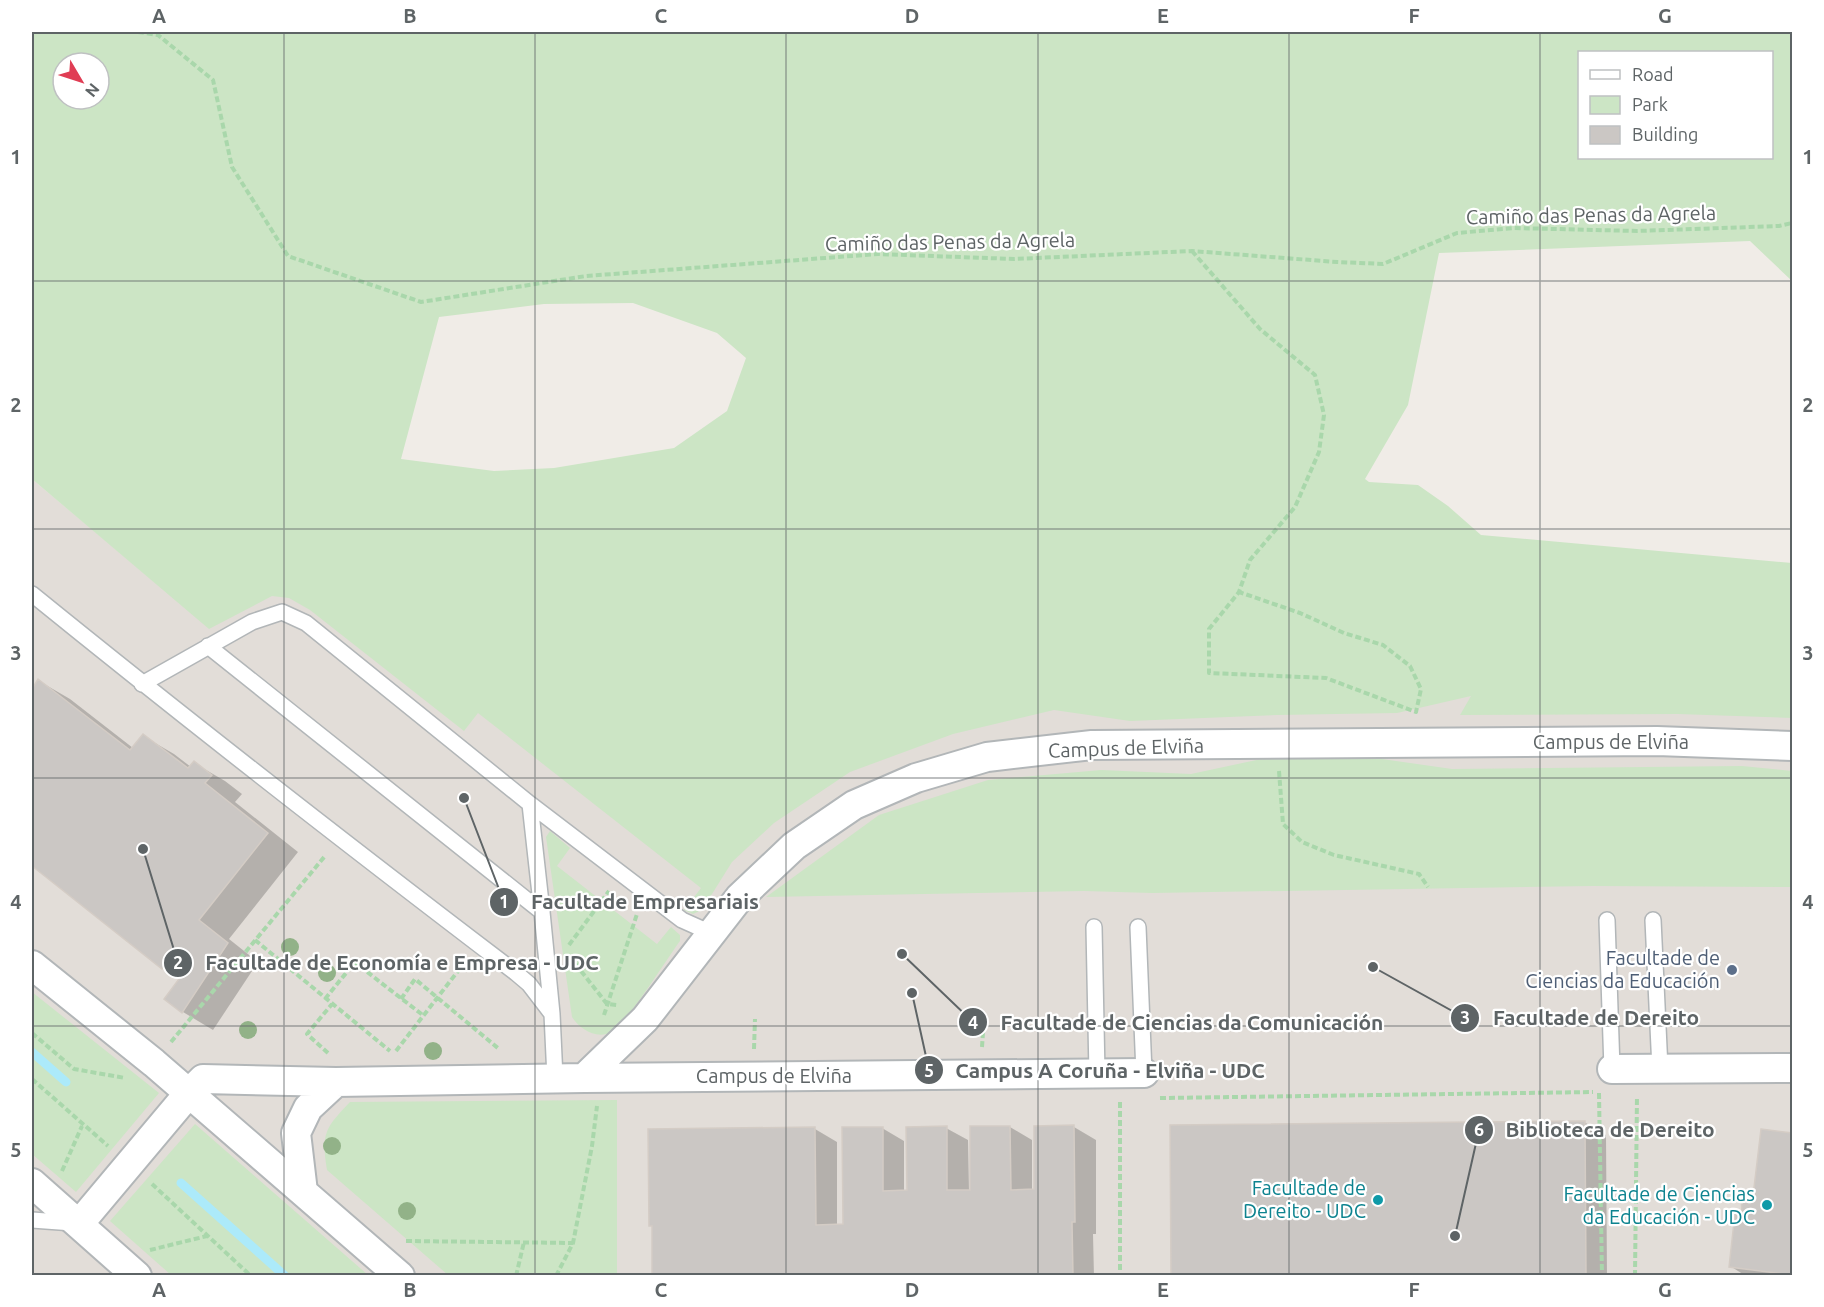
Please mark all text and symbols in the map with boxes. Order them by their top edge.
text: A [152,4,166,27]
text: B [403,4,417,27]
text: C [655,4,668,27]
text: D [905,4,919,27]
text: E [1157,4,1169,27]
text: F [1408,4,1420,27]
text: G [1658,4,1672,27]
north arrow [51,51,111,111]
legend [1578,51,1773,159]
text: Road [1632,64,1674,84]
text: N [82,80,103,101]
text: Park [1632,94,1668,114]
text: Building [1632,124,1698,144]
text: 1 [10,145,22,168]
text: 1 [1802,145,1814,168]
street label: Camiño das Penas da Agrela [1466,201,1716,228]
street label: Camiño das Penas da Agrela [825,228,1075,255]
text: 2 [10,393,22,416]
text: 2 [1802,393,1814,416]
text: 3 [10,641,22,664]
text: 3 [1802,641,1814,664]
street label: Campus de Elviña [1533,730,1689,753]
street label: Campus de Elviña [1047,733,1204,762]
callout: Facultade Empresariais [489,882,771,921]
text: Facultade Empresariais [531,889,759,913]
text: 4 [10,890,22,913]
text: 4 [1802,890,1814,913]
text: 1 [499,891,509,911]
callout: Facultade de Economía e Empresa - UDC [163,943,610,982]
place label: Facultade de Ciencias da Educación [1525,946,1720,992]
text: Facultade de Economía e Empresa - UDC [205,950,599,974]
text: 2 [173,952,183,972]
marker: Facultade de Ciencias da Educación [1725,963,1739,977]
callout: Facultade de Dereito [1450,999,1711,1038]
callout: Facultade de Ciencias da Comunicación [958,1003,1395,1042]
text: Facultade de Dereito [1493,1005,1699,1029]
text: 3 [1460,1007,1470,1027]
text: Facultade de Ciencias da Comunicación [1001,1010,1383,1034]
text: 4 [968,1012,978,1032]
callout: Campus A Coruña - Elviña - UDC [914,1051,1277,1090]
text: Campus A Coruña - Elviña - UDC [955,1058,1265,1082]
text: 5 [924,1060,934,1080]
street label: Campus de Elviña [696,1064,852,1087]
callout: Biblioteca de Dereito [1464,1110,1727,1149]
text: Biblioteca de Dereito [1505,1117,1715,1141]
text: 6 [1474,1119,1484,1139]
text: 5 [10,1138,22,1161]
text: 5 [1802,1138,1814,1161]
place label: Facultade de Dereito - UDC [1243,1176,1366,1222]
place label: Facultade de Ciencias da Educación - UDC [1564,1182,1755,1228]
marker: Facultade de Dereito - UDC [1371,1193,1385,1207]
marker: Facultade de Ciencias da Educación - UDC [1760,1198,1774,1212]
text: A [152,1278,166,1301]
text: B [403,1278,417,1301]
text: C [655,1278,668,1301]
text: D [905,1278,919,1301]
text: E [1157,1278,1169,1301]
text: F [1408,1278,1420,1301]
text: G [1658,1278,1672,1301]

